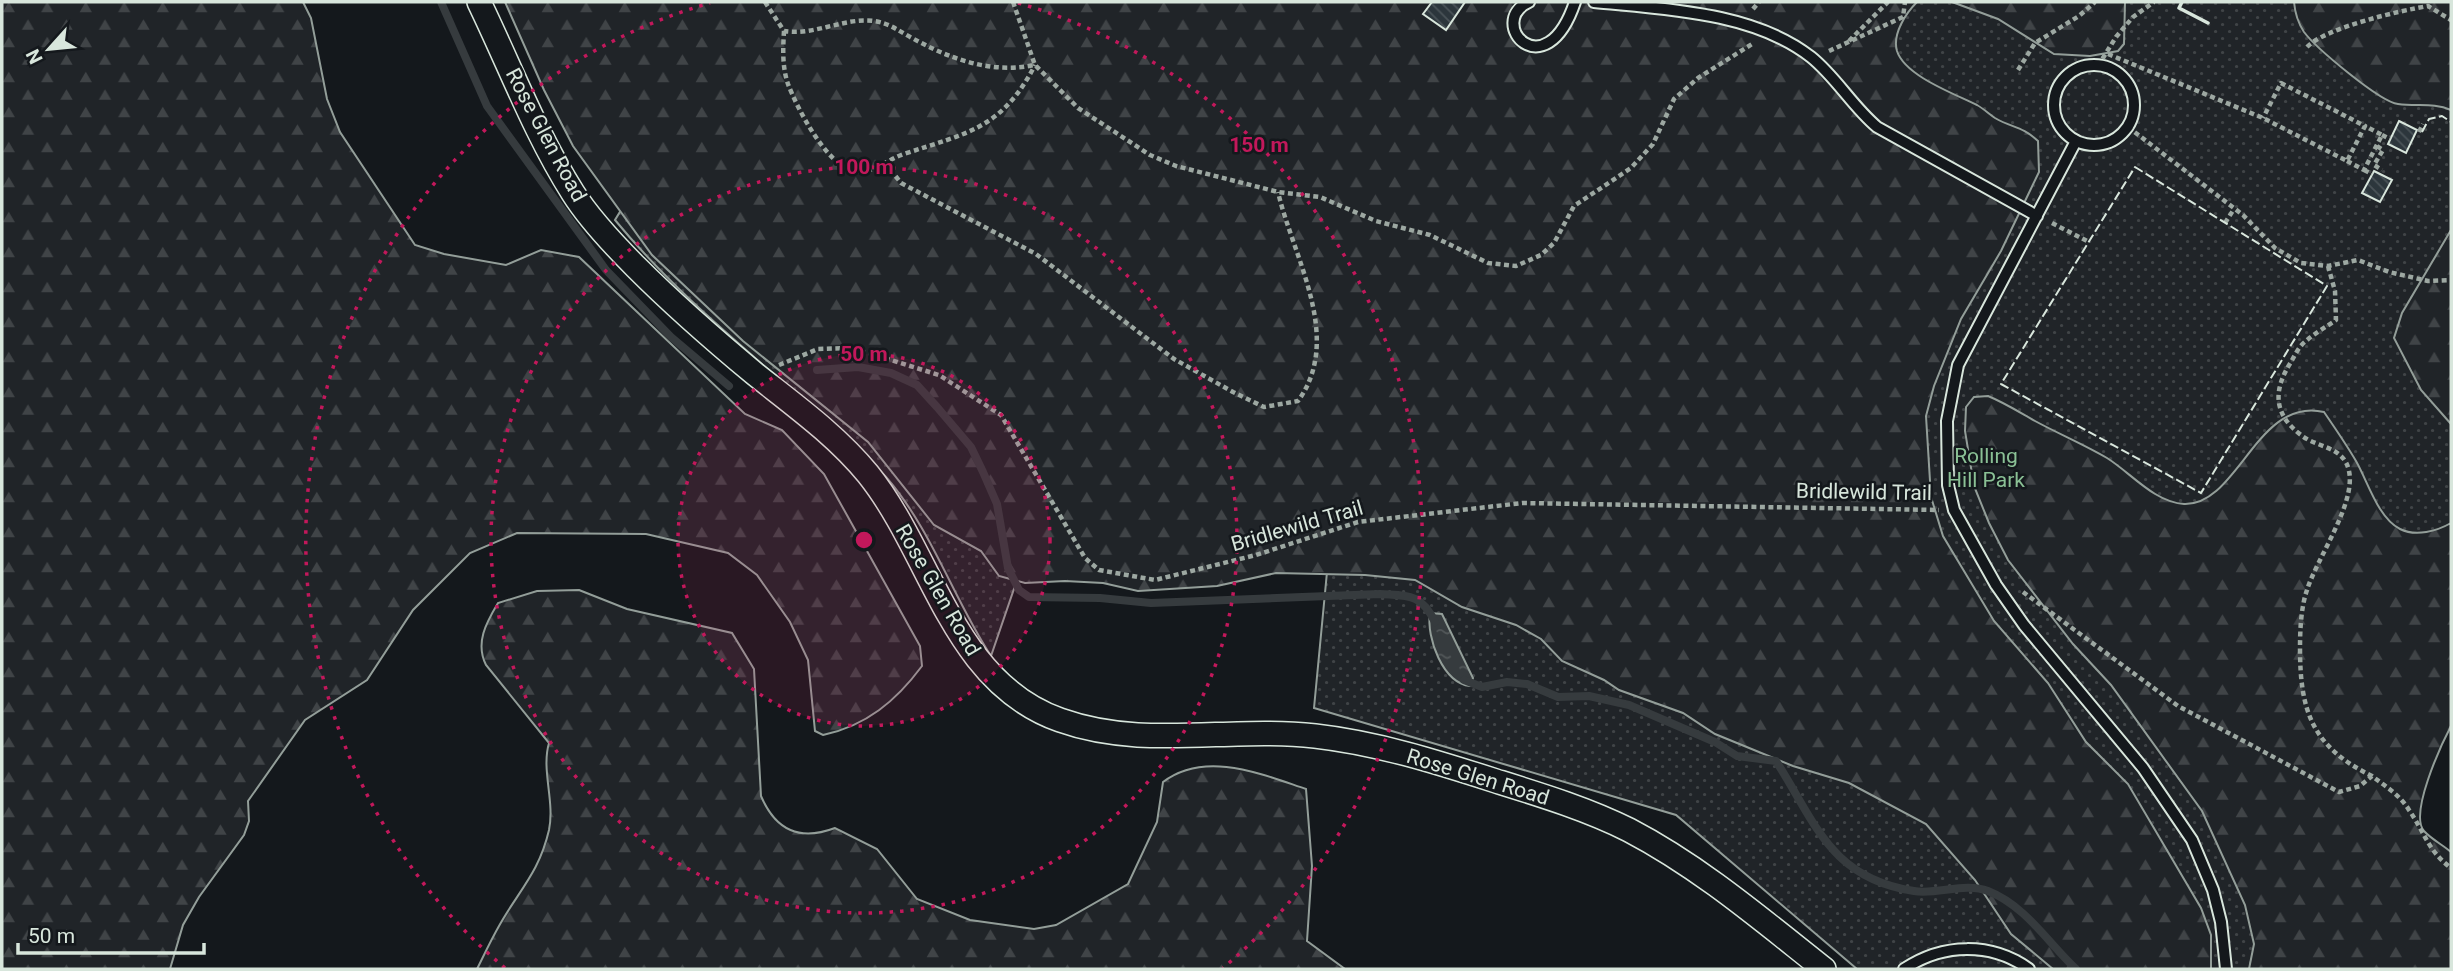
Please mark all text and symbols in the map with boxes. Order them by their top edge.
north arrow [14,14,84,84]
text: N [21,45,48,68]
street label: Rose Glen Road [501,64,591,206]
text: 150 m [1229,133,1289,157]
text: 100 m [834,155,894,179]
text: 50 m [840,342,888,366]
park label: Rolling Hill Park [1947,444,2025,492]
street label: Bridlewild Trail [1796,479,1932,505]
street label: Bridlewild Trail [1228,496,1366,556]
street label: Rose Glen Road [891,520,985,660]
centre of rings [852,528,876,552]
street label: Rose Glen Road [1404,744,1552,810]
scale bar [18,912,203,956]
text: 50 m [28,924,75,948]

